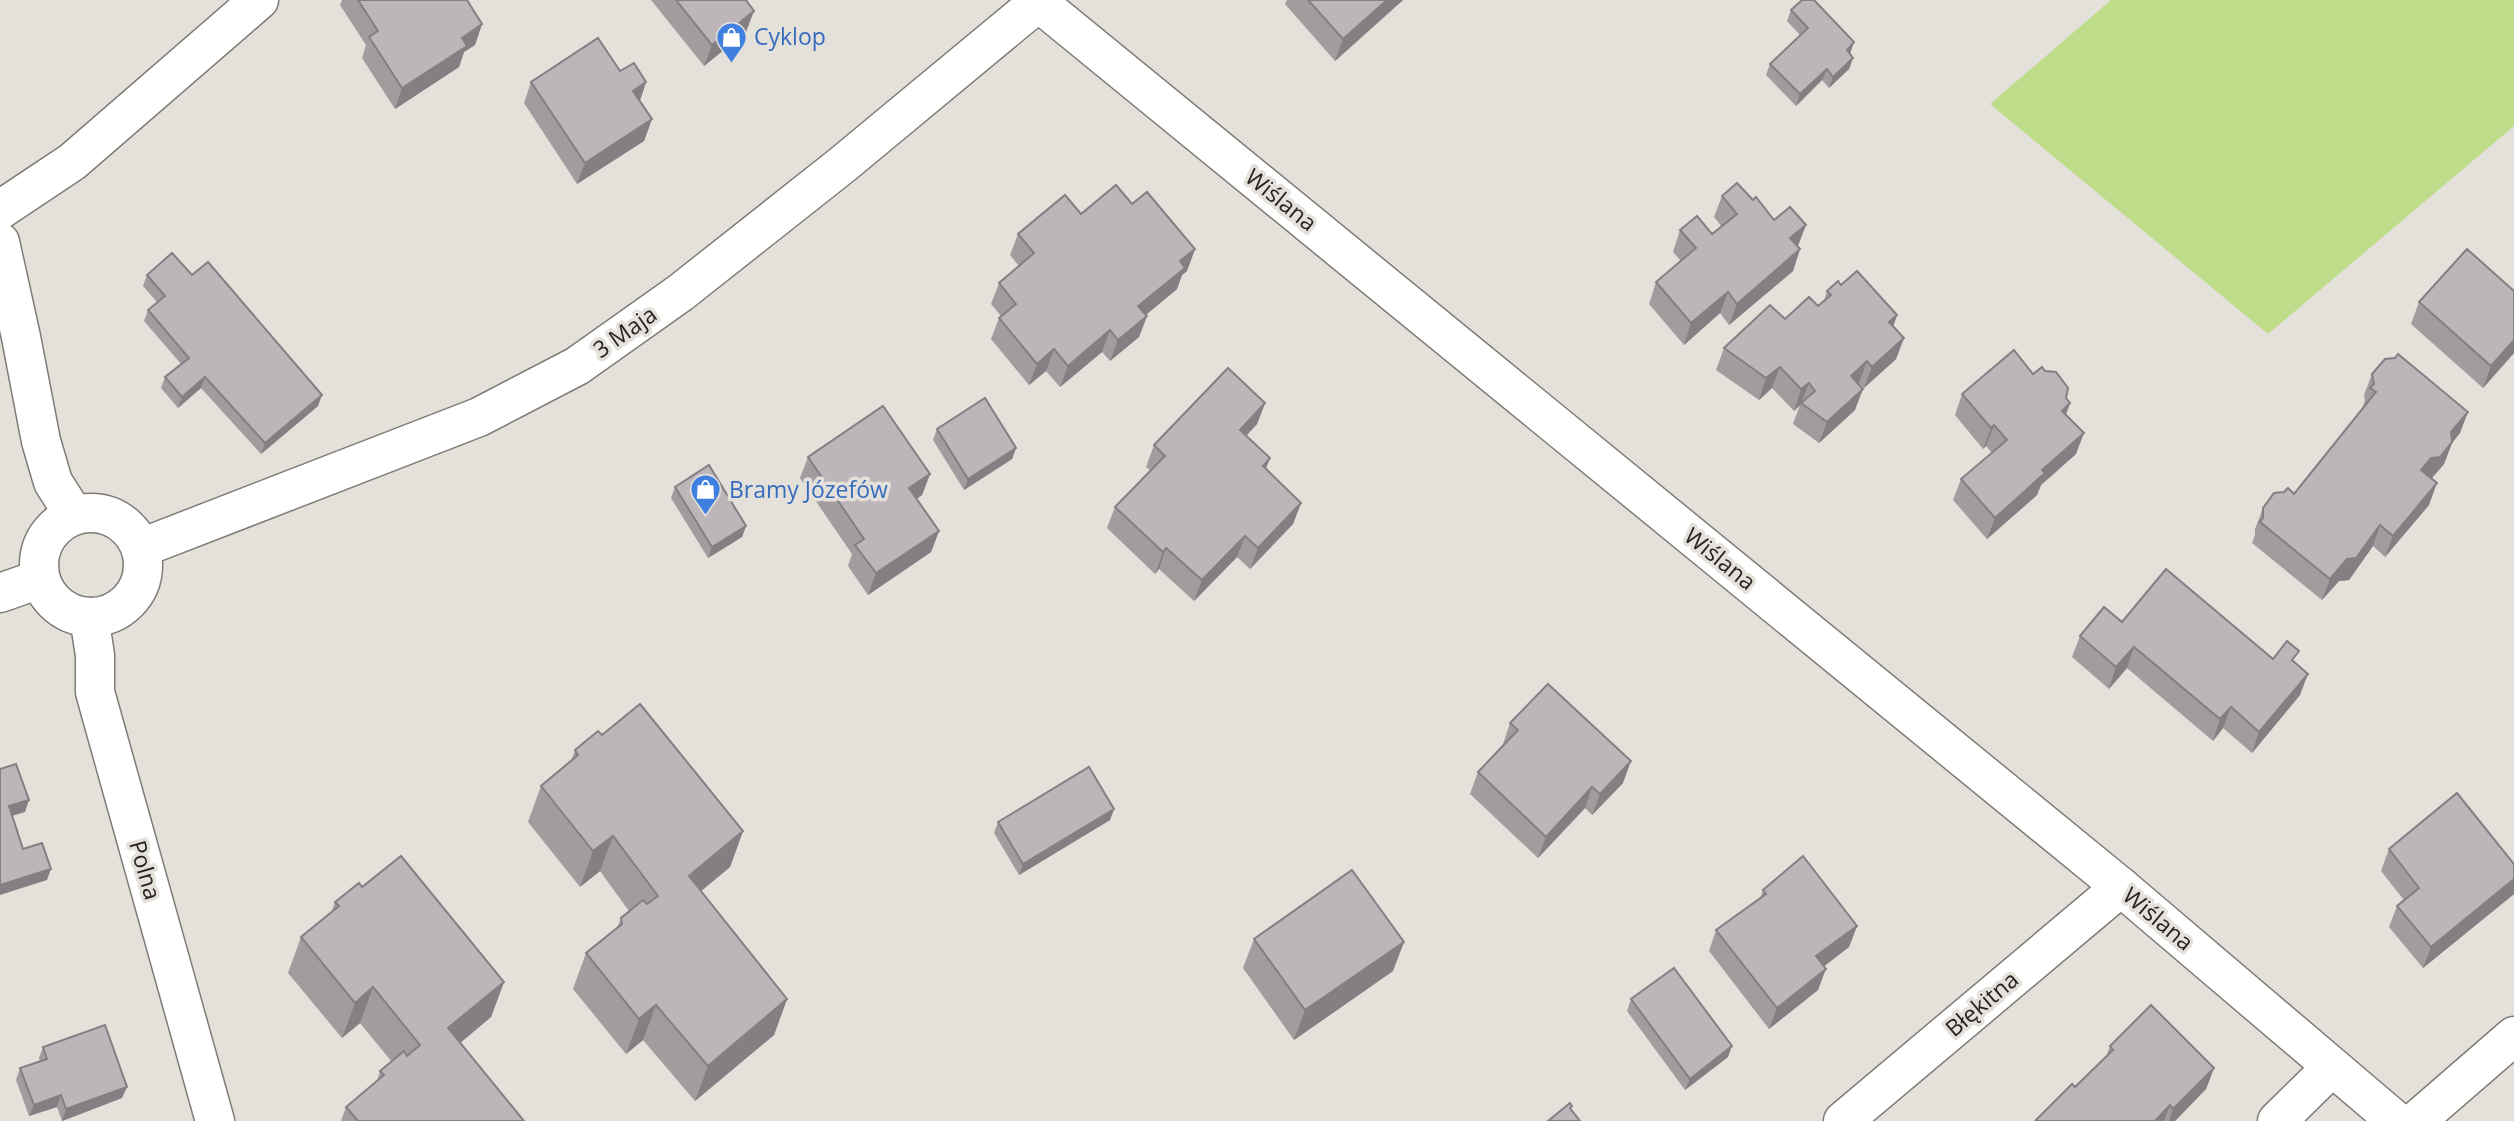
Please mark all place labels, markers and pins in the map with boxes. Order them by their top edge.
shop icon: Cyklop [714,20,748,64]
place label: Cyklop [754,20,826,52]
shop icon: Bramy Józefów [689,473,723,517]
place label: Bramy Józefów [729,473,888,505]

